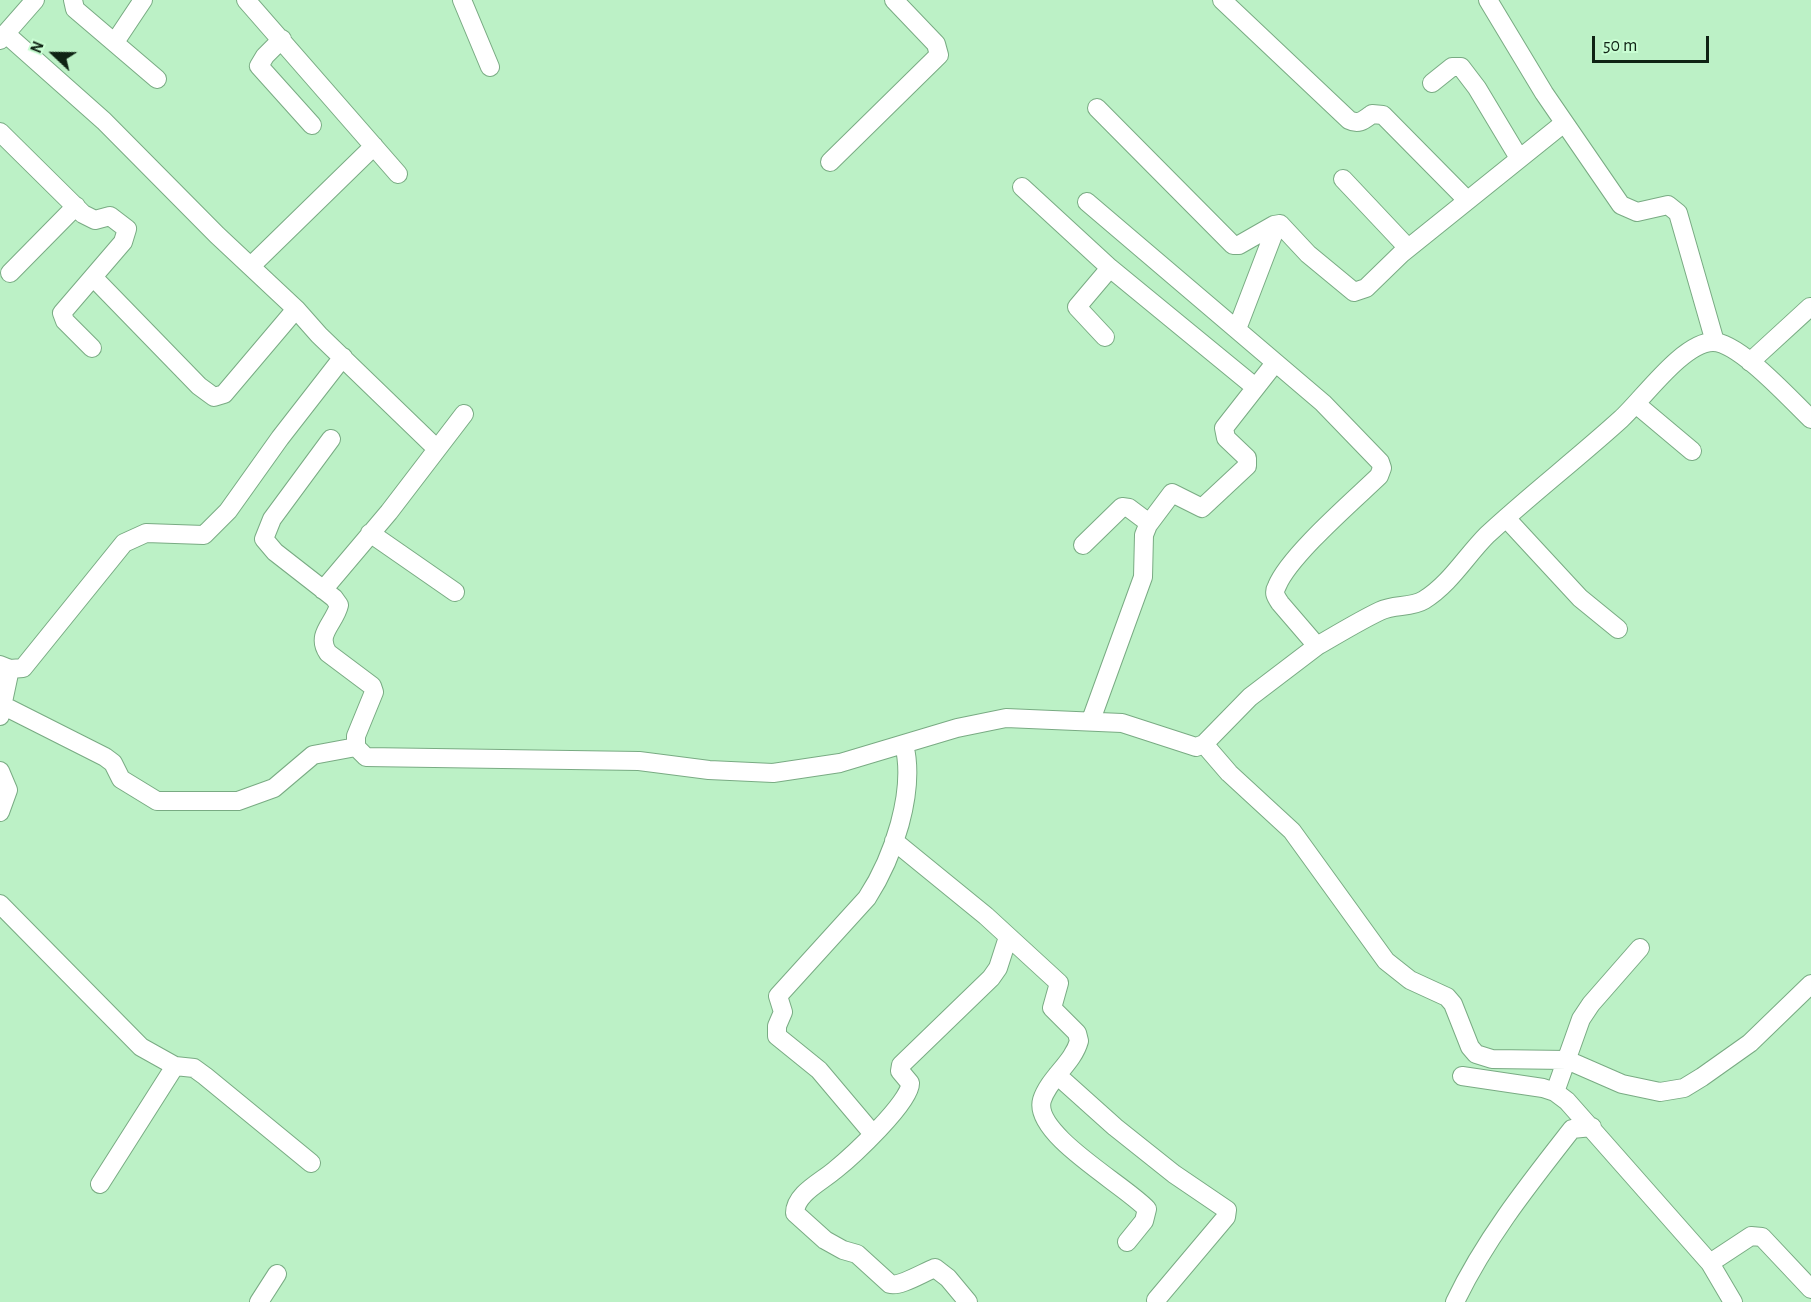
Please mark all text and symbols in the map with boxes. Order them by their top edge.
north arrow [24,24,84,84]
scale bar [1595,24,1712,62]
text: 50 m [1603,37,1637,55]
text: N [28,39,47,55]

